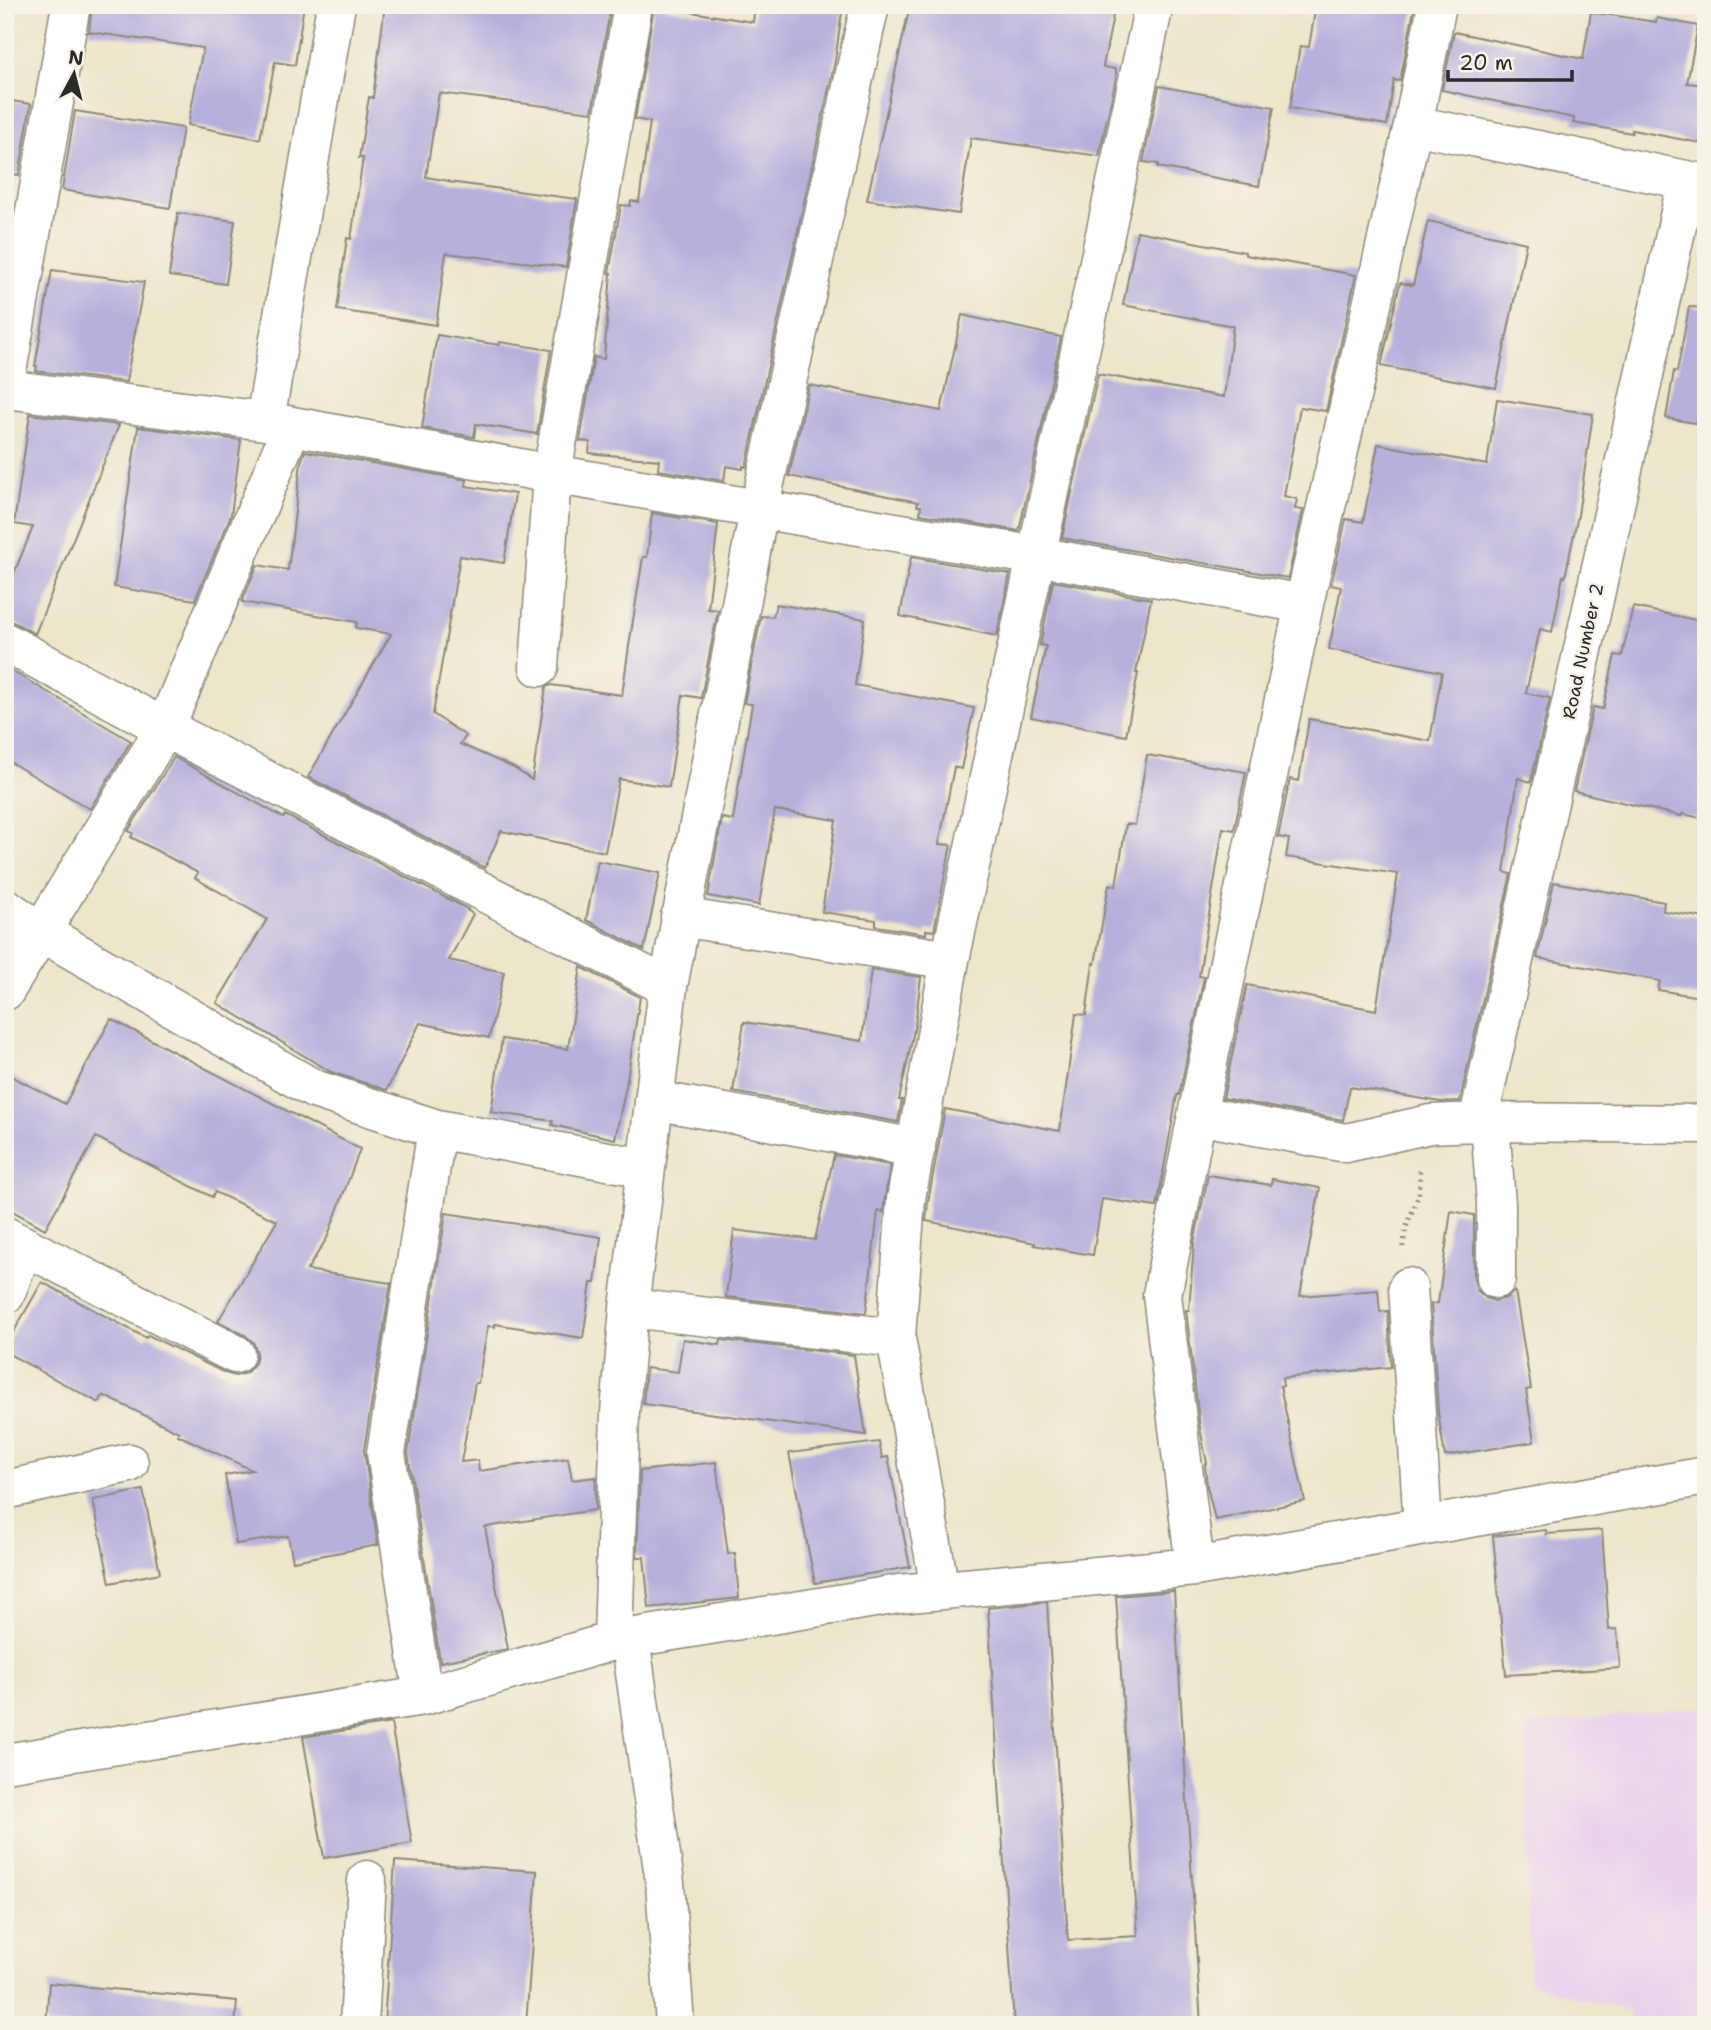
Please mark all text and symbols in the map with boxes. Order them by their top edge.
north arrow [38,38,108,108]
scale bar [1448,38,1573,82]
text: N [67,44,85,71]
text: 20 m [1459,49,1513,77]
street label: Road Number 2 [1557,581,1609,721]

